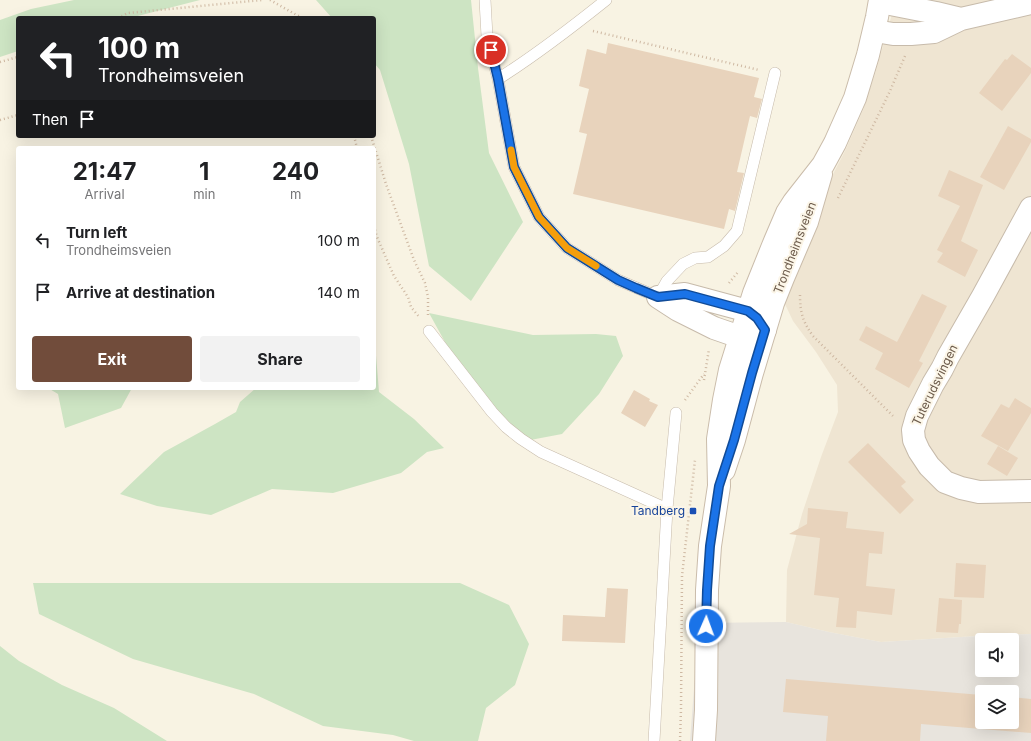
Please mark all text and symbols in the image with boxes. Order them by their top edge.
text: 100 m [98,31,180,65]
icon: left [32,32,84,84]
pin [474,33,508,67]
icon: arrive [480,39,502,61]
text: Trondheimsveien [98,65,244,86]
icon: arrive [76,108,98,130]
text: Then [32,110,68,129]
text: 21:47 [73,157,136,186]
text: 1 [199,157,209,186]
text: 240 [272,157,319,186]
text: Arrival [85,186,125,202]
text: min [193,186,215,202]
text: m [290,186,301,202]
street label: Trondheimsveien [770,200,819,296]
text: Turn left [66,223,127,242]
icon: left [32,229,54,251]
text: 100 m [318,231,360,250]
text: Trondheimsveien [66,242,171,258]
icon: arrive [32,281,54,303]
text: Arrive at destination [66,283,215,302]
text: 140 m [317,283,360,302]
button: Exit [32,336,192,382]
button: Share [200,336,360,382]
street label: Tuterudsvingen [908,342,961,428]
place label: Tandberg [631,503,685,518]
marker: Tandberg [688,506,698,516]
position arrow [685,605,727,647]
map controls [975,633,1019,729]
button: sound [975,633,1019,677]
button: layers [975,685,1019,729]

